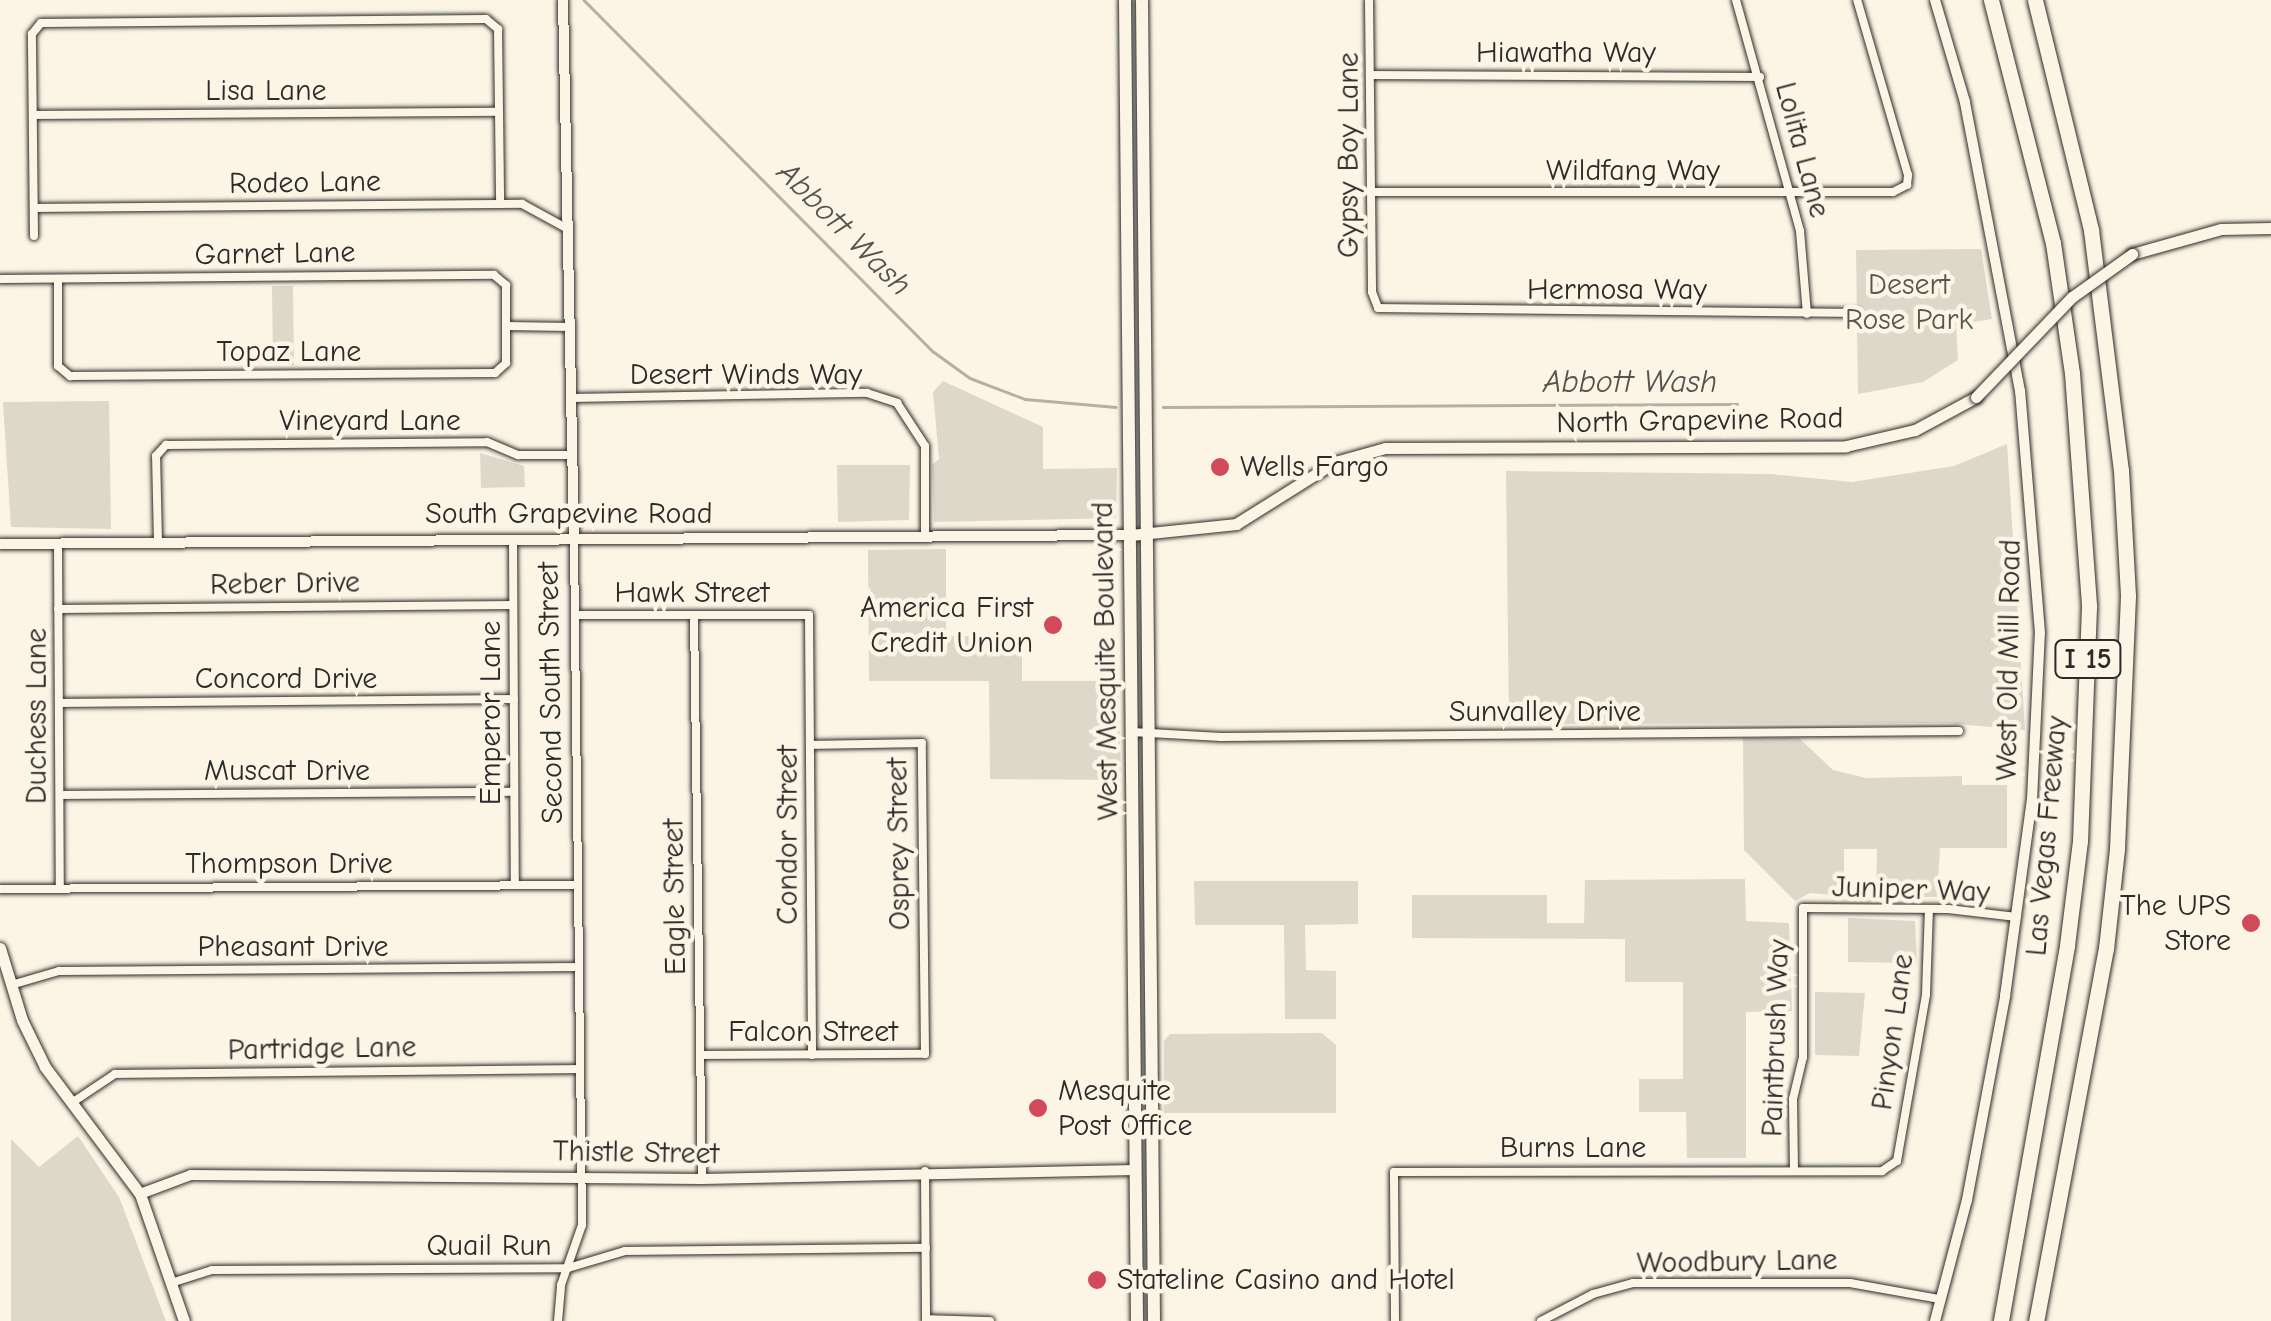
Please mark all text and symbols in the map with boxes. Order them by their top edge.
street label: Hiawatha Way [1476,35,1656,71]
street label: Gypsy Boy Lane [1331,52,1367,258]
street label: Lisa Lane [205,73,327,109]
street label: Lolita Lane [1767,78,1837,222]
street label: Wildfang Way [1546,153,1720,189]
water label: Abbott Wash [769,154,919,304]
street label: Rodeo Lane [229,164,381,202]
street label: Garnet Lane [194,235,356,273]
park label: Desert Rose Park [1845,267,1973,338]
street label: Hermosa Way [1527,272,1707,308]
street label: Topaz Lane [217,334,361,370]
street label: Desert Winds Way [630,357,862,393]
water label: Abbott Wash [1543,363,1717,401]
street label: North Grapevine Road [1556,400,1844,442]
street label: Vineyard Lane [279,403,461,439]
place label: Wells Fargo [1240,449,1388,485]
marker: Wells Fargo [1209,456,1231,478]
street label: South Grapevine Road [425,496,713,532]
street label: West Mesquite Boulevard [1085,501,1127,821]
street label: West Old Mill Road [1989,539,2029,781]
street label: Second South Street [531,562,571,824]
street label: Reber Drive [210,565,360,603]
street label: Hawk Street [615,575,769,611]
place label: America First Credit Union [860,590,1033,660]
marker: America First Credit Union [1042,614,1064,636]
street label: Emperor Lane [473,621,509,805]
street label: Duchess Lane [19,628,55,804]
road number: I 15 [2053,636,2123,682]
street label: Concord Drive [195,661,377,697]
street label: Sunvalley Drive [1449,694,1641,730]
street label: Las Vegas Freeway [2019,715,2075,957]
street label: Condor Street [770,745,806,925]
street label: Muscat Drive [204,753,370,789]
street label: Osprey Street [879,757,919,931]
street label: Eagle Street [656,819,694,975]
street label: Thompson Drive [185,846,393,882]
street label: Juniper Way [1831,869,1991,911]
place label: The UPS Store [2120,888,2231,958]
marker: The UPS Store [2240,912,2262,934]
street label: Pheasant Drive [197,929,389,965]
street label: Paintbrush Way [1755,939,1797,1137]
street label: Pinyon Lane [1864,952,1922,1112]
street label: Falcon Street [728,1014,898,1050]
street label: Partridge Lane [227,1029,417,1069]
place label: Mesquite Post Office [1058,1073,1193,1144]
marker: Mesquite Post Office [1027,1097,1049,1119]
street label: Burns Lane [1500,1130,1646,1166]
street label: Thistle Street [553,1134,719,1172]
street label: Quail Run [426,1228,552,1264]
street label: Woodbury Lane [1636,1242,1838,1282]
place label: Stateline Casino and Hotel [1117,1262,1455,1298]
marker: Stateline Casino and Hotel [1086,1269,1108,1291]

